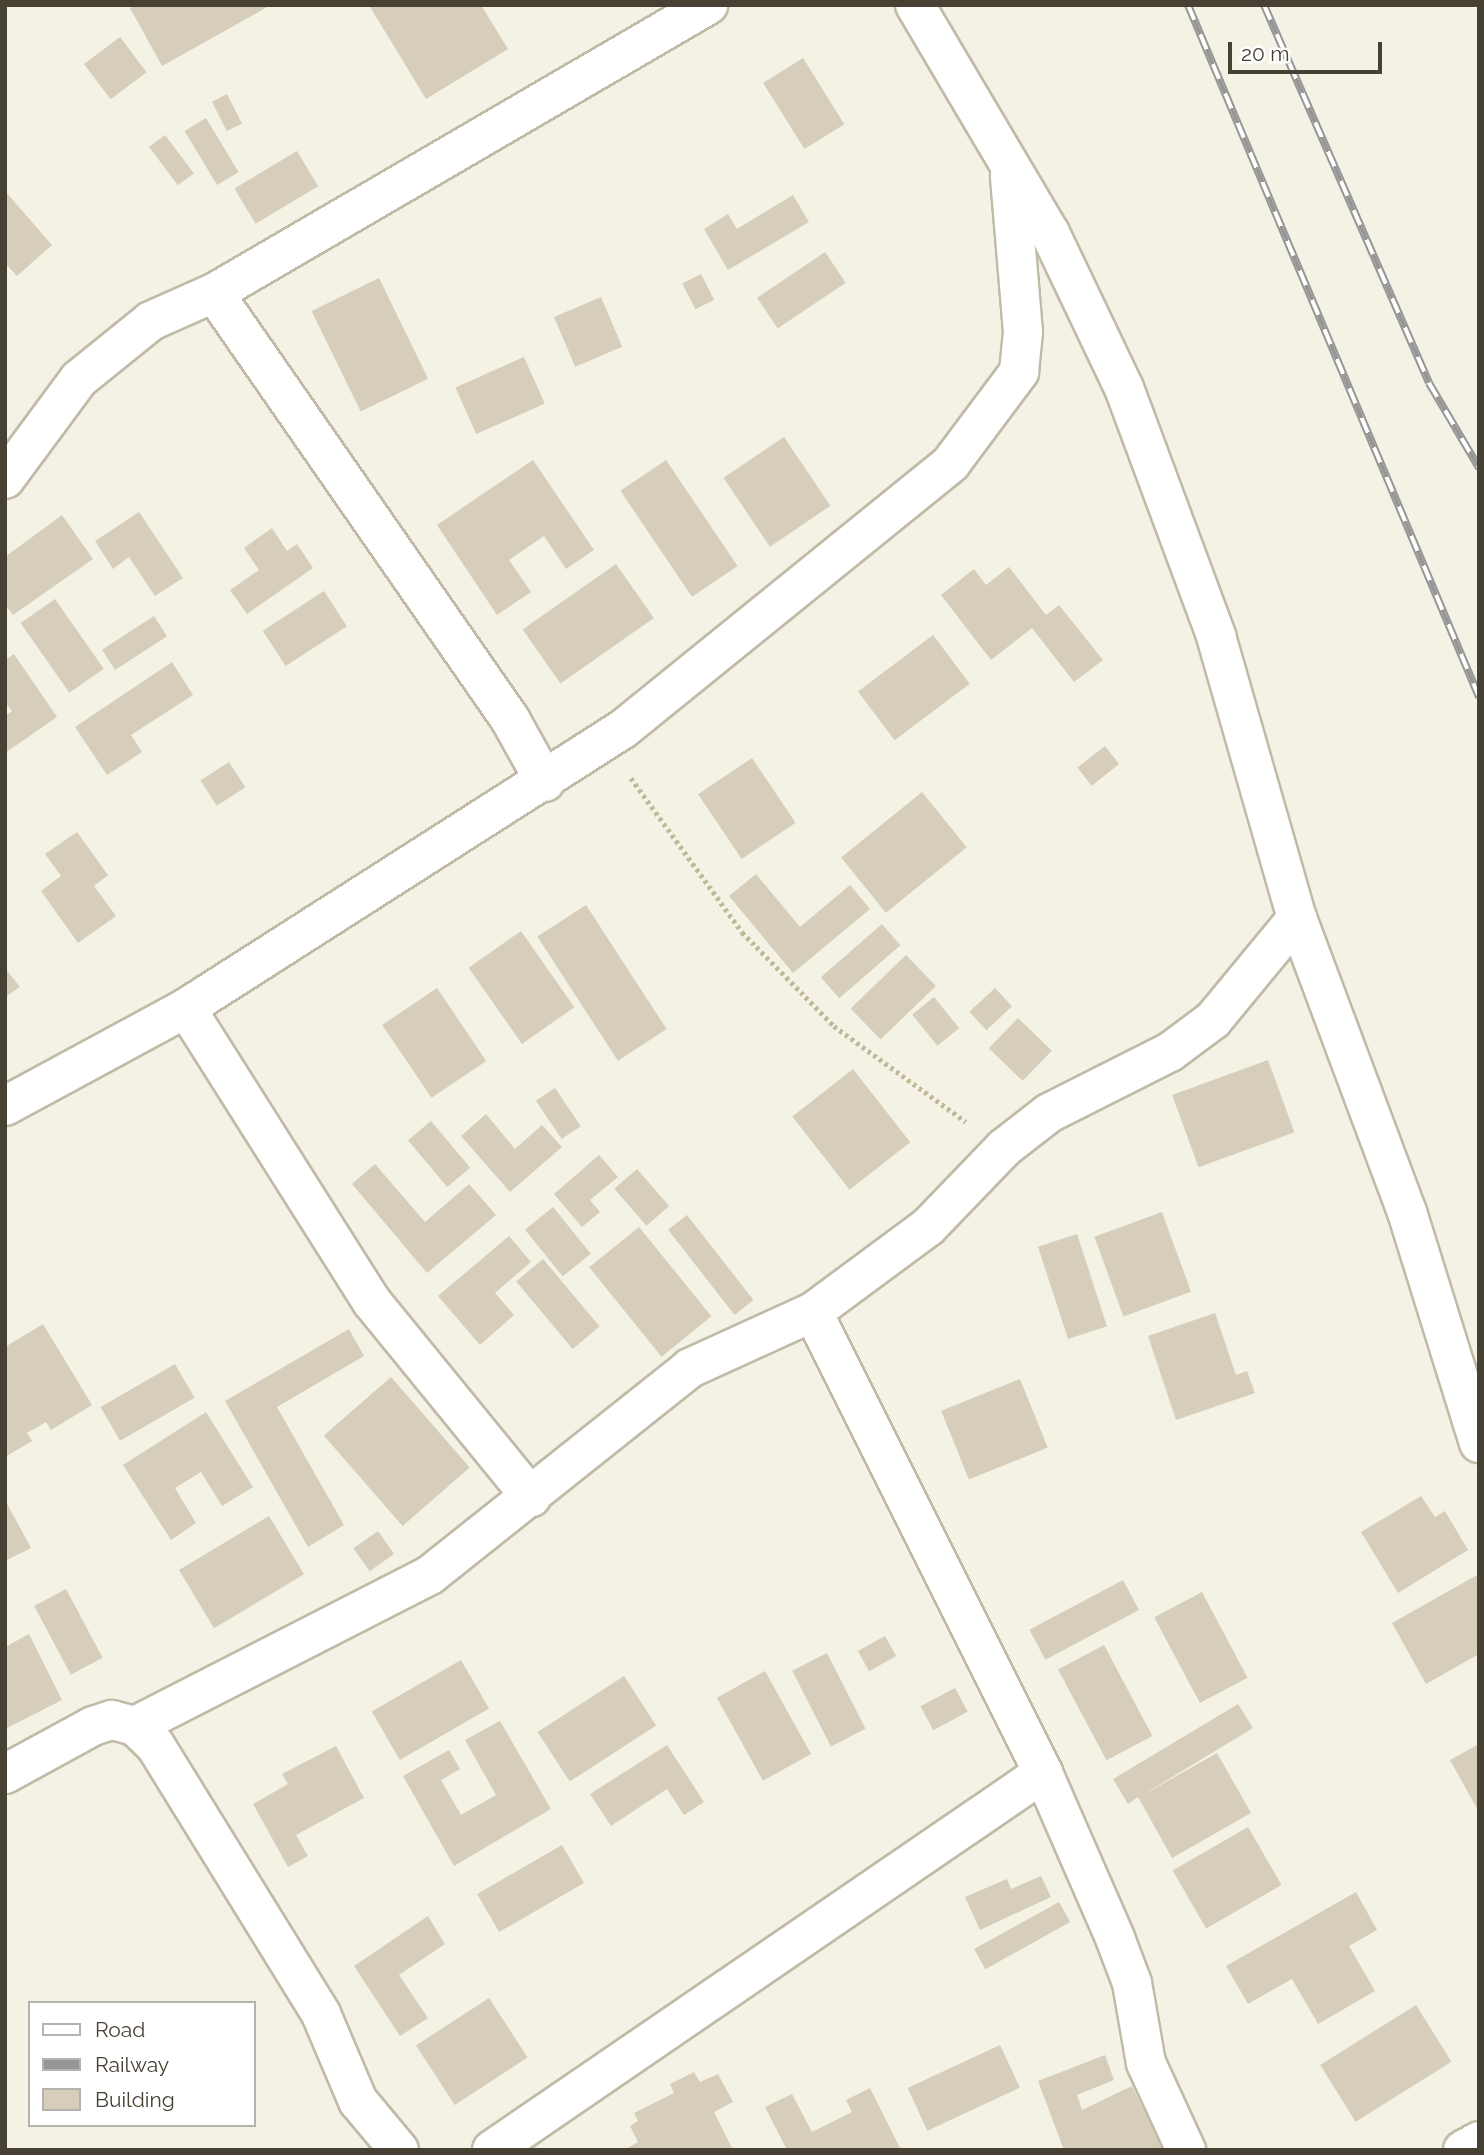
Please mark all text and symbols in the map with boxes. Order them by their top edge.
scale bar [1232,28,1386,72]
text: 20 m [1241,41,1289,66]
legend [28,2001,256,2127]
text: Road [95,2017,145,2042]
text: Railway [95,2052,169,2077]
text: Building [95,2087,175,2112]

